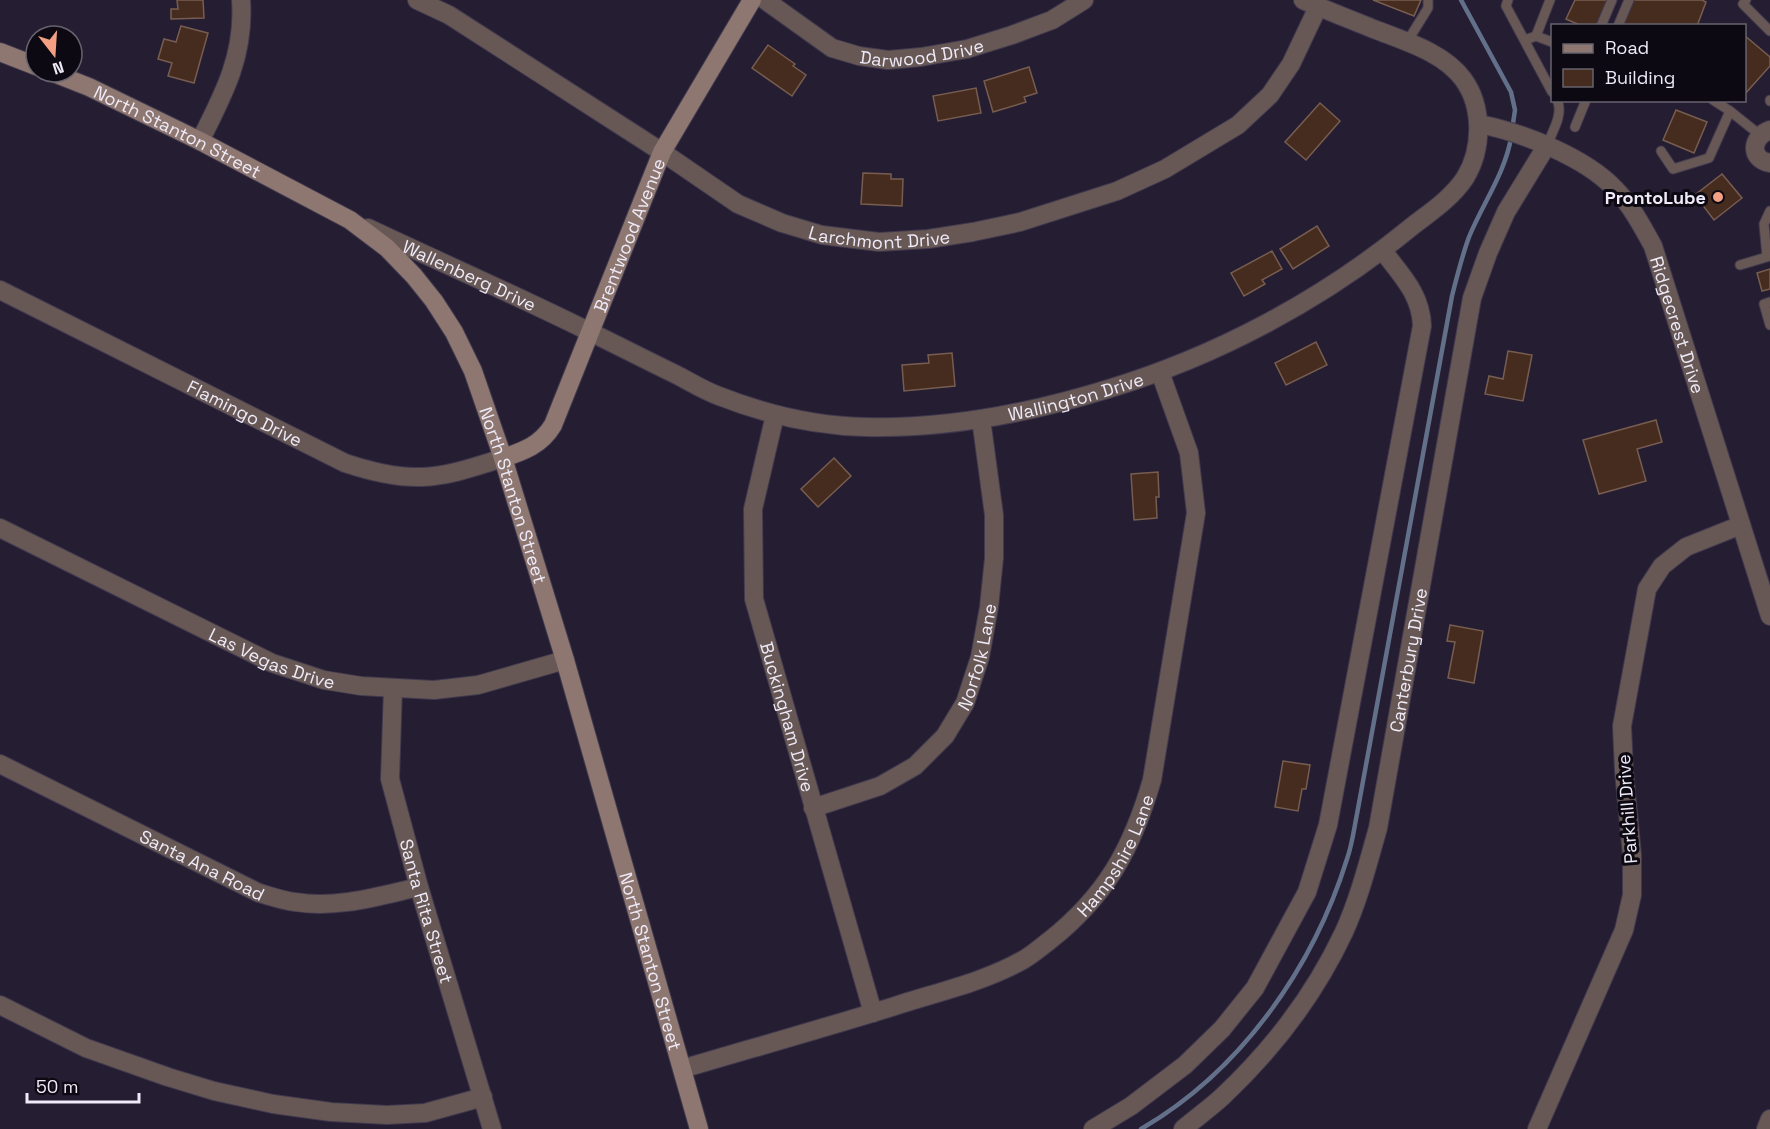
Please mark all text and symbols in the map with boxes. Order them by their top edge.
north arrow [24,24,84,84]
legend [1551,24,1746,102]
street label: Darwood Drive [858,33,986,72]
text: Road [1605,36,1649,59]
text: N [50,56,66,79]
text: Building [1605,66,1675,89]
street label: North Stanton Street [90,80,265,183]
street label: Brentwood Avenue [588,155,670,316]
place label: ProntoLube [1605,186,1706,209]
marker: ProntoLube [1711,190,1725,204]
street label: Larchmont Drive [806,220,952,254]
street label: Wallenberg Drive [399,234,540,316]
street label: Ridgecrest Drive [1645,253,1710,396]
street label: Wallington Drive [1006,367,1147,425]
street label: Flamingo Drive [183,374,306,451]
street label: North Stanton Street [475,404,552,586]
street label: Canterbury Drive [1384,586,1432,734]
street label: Norfolk Lane [952,601,1001,714]
street label: Las Vegas Drive [205,622,336,693]
street label: Buckingham Drive [755,639,820,794]
street label: Parkhill Drive [1612,754,1642,864]
street label: Hampshire Lane [1072,791,1158,921]
street label: Santa Ana Road [136,824,269,906]
street label: Santa Rita Street [395,836,459,986]
street label: North Stanton Street [615,870,687,1053]
scale bar [27,1066,140,1104]
text: 50 m [36,1075,78,1098]

